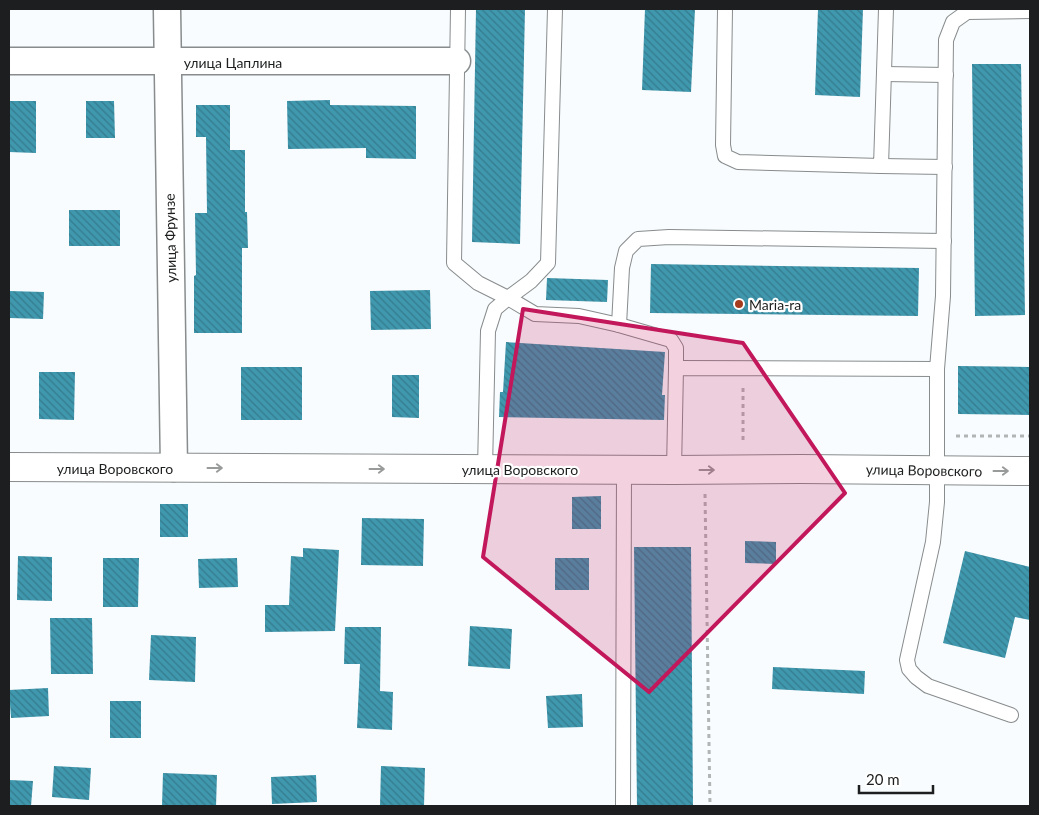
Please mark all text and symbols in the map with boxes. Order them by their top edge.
street label: улица Цаплина [184,54,282,71]
street label: улица Фрунзе [161,193,179,283]
place label: Maria-ra [749,296,801,313]
marker: Maria-ra [733,298,745,310]
street label: улица Воровского [57,460,173,477]
street label: улица Воровского [866,460,982,480]
street label: улица Воровского [462,461,578,478]
one-way arrow [206,463,223,473]
one-way arrow [369,464,385,474]
one-way arrow [698,465,715,475]
one-way arrow [993,466,1009,476]
scale bar [859,762,933,794]
text: 20 m [866,770,900,788]

